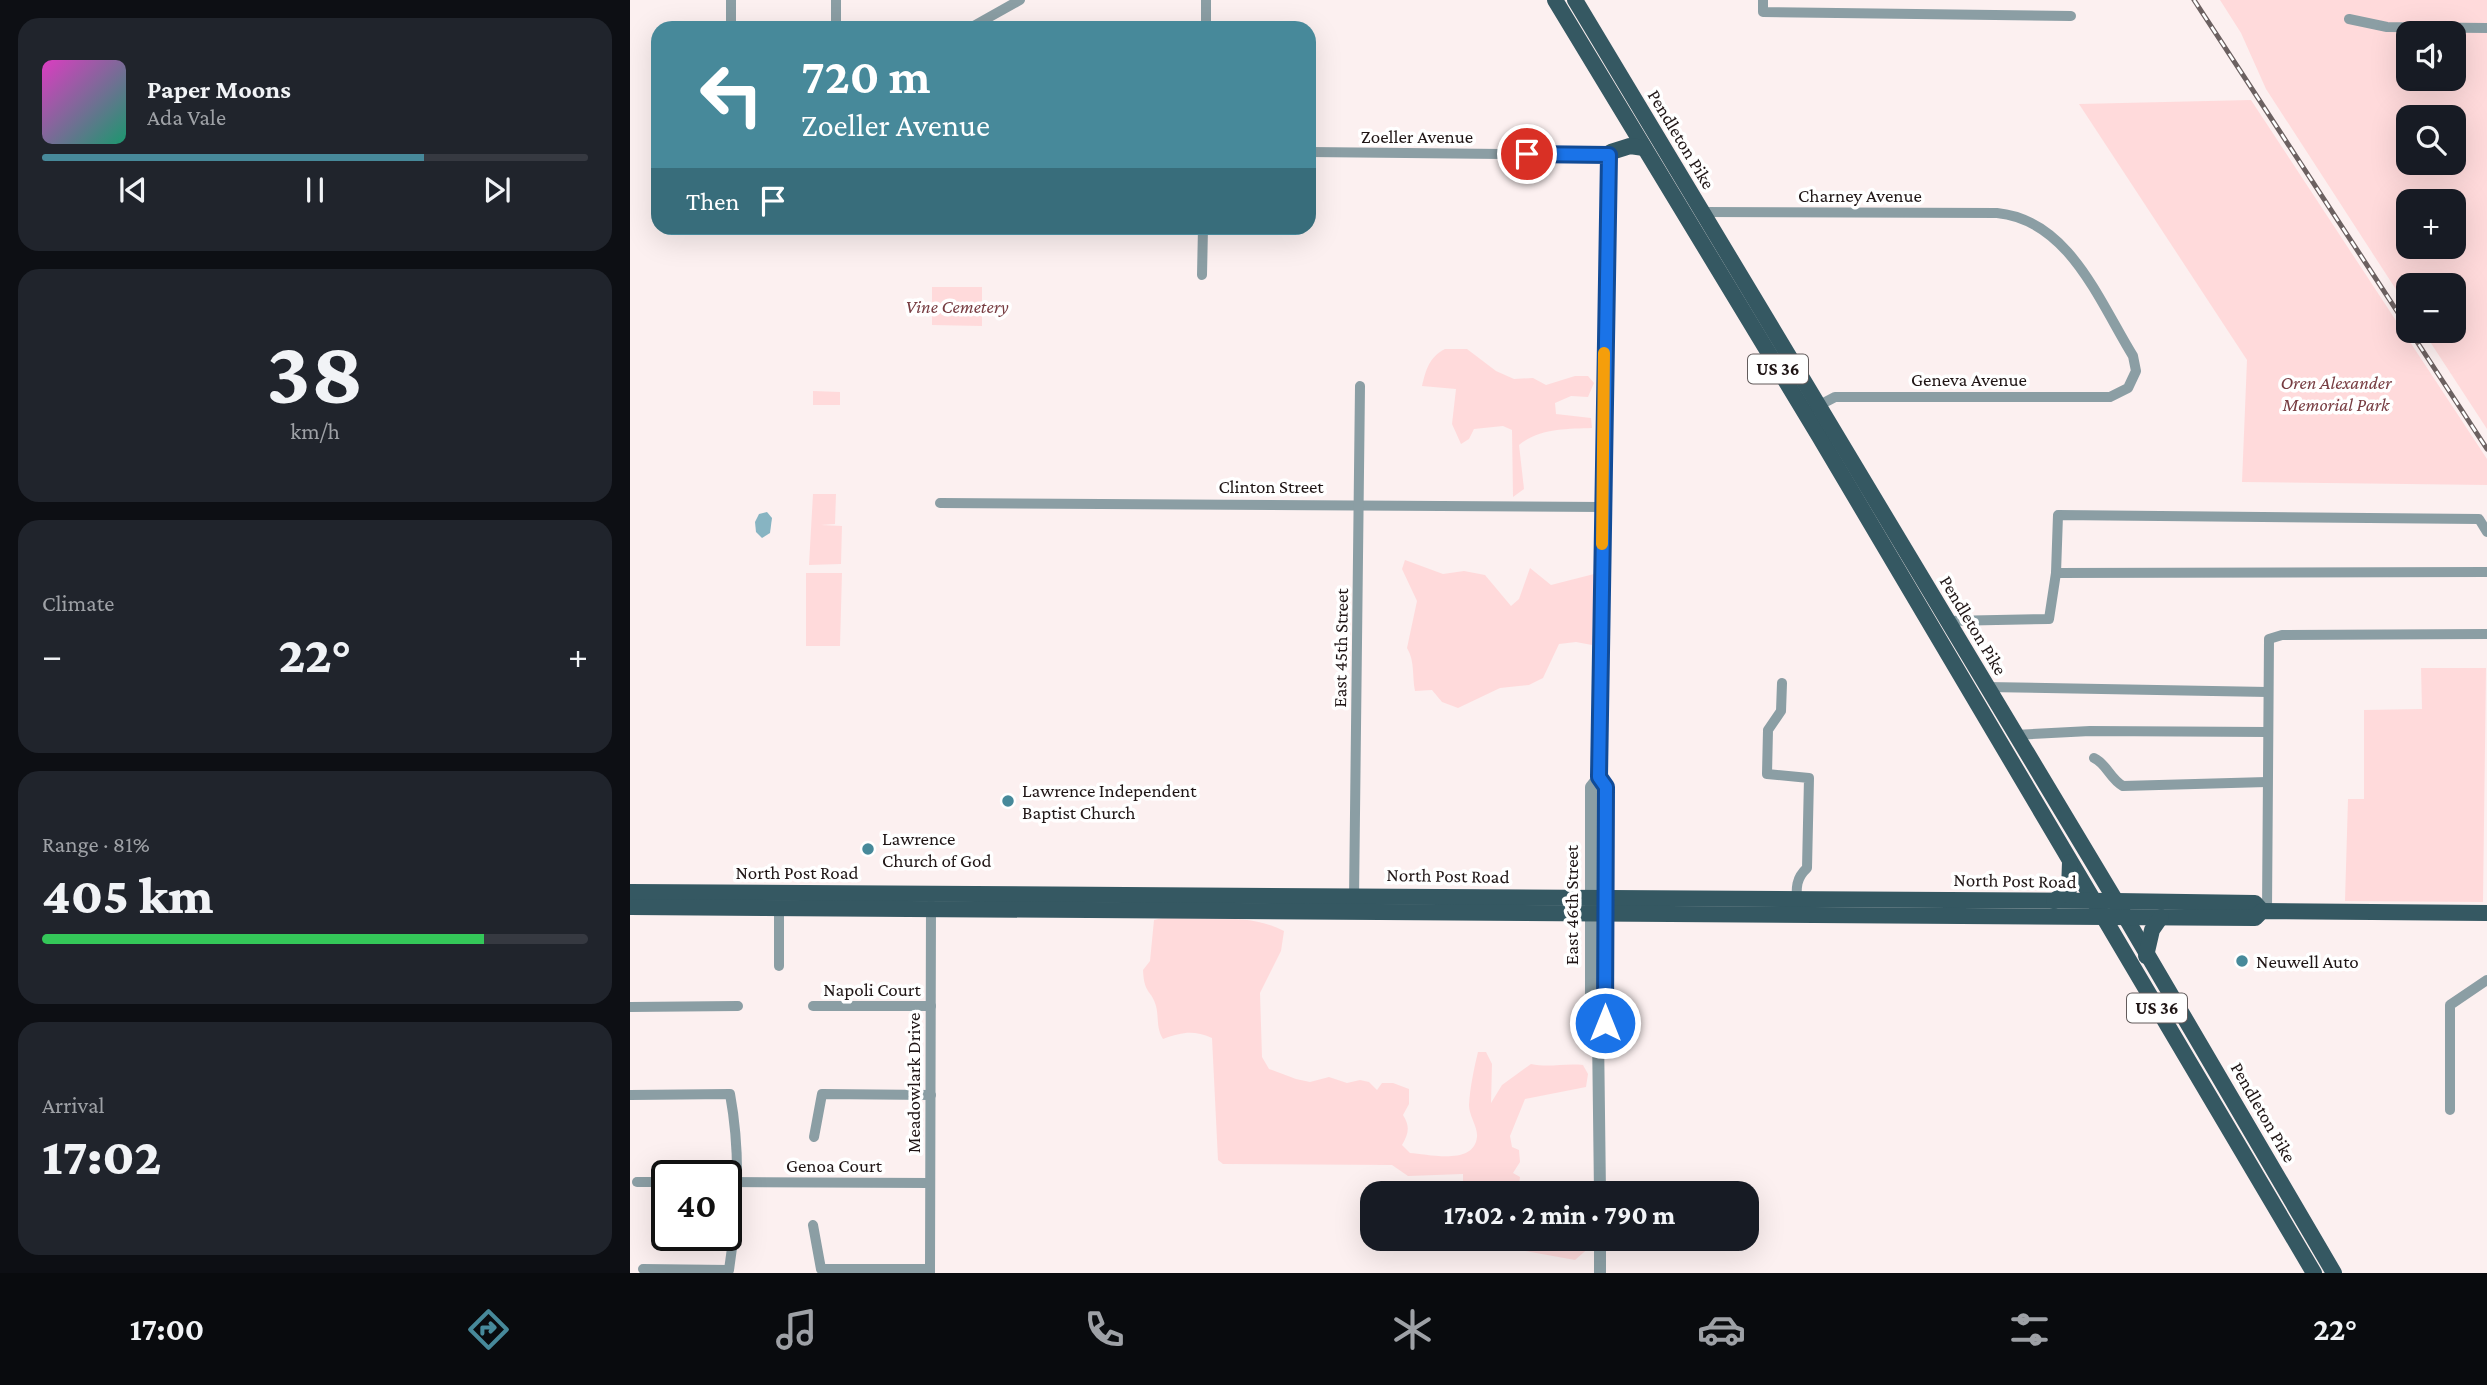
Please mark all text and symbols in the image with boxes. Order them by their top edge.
map controls [2396,21,2466,343]
button: sound [2396,21,2466,91]
icon: left [686,49,777,140]
text: 720 m [801,49,930,104]
text: Paper Moons [147,75,291,104]
street label: Pendleton Pike [1644,86,1719,193]
text: Ada Vale [147,104,226,130]
button: search [2396,105,2466,175]
text: Zoeller Avenue [801,107,990,143]
pin [1497,124,1557,184]
street label: Zoeller Avenue [1361,126,1473,147]
icon: arrive [1508,135,1546,173]
icon: previous [114,171,152,209]
icon: pause [296,171,334,209]
icon: next [478,171,516,209]
icon: arrive [754,182,792,220]
street label: Charney Avenue [1798,185,1922,206]
text: Then [686,187,740,216]
button: + [2396,189,2466,259]
button: − [2396,273,2466,343]
park label: Vine Cemetery [905,296,1009,317]
text: 38 [266,321,364,423]
road number: US 36 [1748,354,1808,384]
street label: Geneva Avenue [1911,369,2027,390]
park label: Oren Alexander Memorial Park [2280,372,2393,415]
text: km/h [290,418,340,444]
street label: Clinton Street [1218,476,1324,497]
street label: Pendleton Pike [1936,572,2011,679]
street label: East 45th Street [1329,587,1352,708]
text: Climate [42,590,114,616]
text: 22° [278,625,352,683]
text: − [42,634,62,676]
text: + [568,634,588,676]
place label: Lawrence Independent Baptist Church [1022,780,1197,823]
marker: Lawrence Independent Baptist Church [1000,793,1016,809]
place label: Lawrence Church of God [882,828,991,871]
text: Range · 81% [42,831,150,857]
marker: Lawrence Church of God [860,841,876,857]
street label: East 46th Street [1561,844,1582,965]
street label: North Post Road [735,862,859,883]
street label: North Post Road [1386,864,1510,887]
text: 405 km [42,866,213,924]
street label: North Post Road [1953,869,2077,892]
place label: Neuwell Auto [2256,951,2359,972]
marker: Neuwell Auto [2234,953,2250,969]
street label: Napoli Court [823,979,922,1000]
position arrow [1568,986,1642,1060]
road number: US 36 [2127,993,2187,1023]
street label: Meadowlark Drive [903,1013,924,1153]
street label: Pendleton Pike [2226,1058,2301,1166]
text: Arrival [42,1092,105,1118]
text: 17:02 [42,1127,162,1185]
street label: Genoa Court [786,1155,883,1176]
speed limit sign: 40 [651,1160,742,1251]
text: 17:02 · 2 min · 790 m [1444,1201,1675,1230]
icon: directions [464,1305,513,1354]
icon: music [772,1305,821,1354]
icon: phone [1080,1305,1129,1354]
icon: climate [1388,1305,1437,1354]
icon: car [1697,1305,1746,1354]
icon: filters [2005,1305,2054,1354]
text: 17:00 [130,1311,204,1347]
text: 22° [2313,1311,2357,1347]

